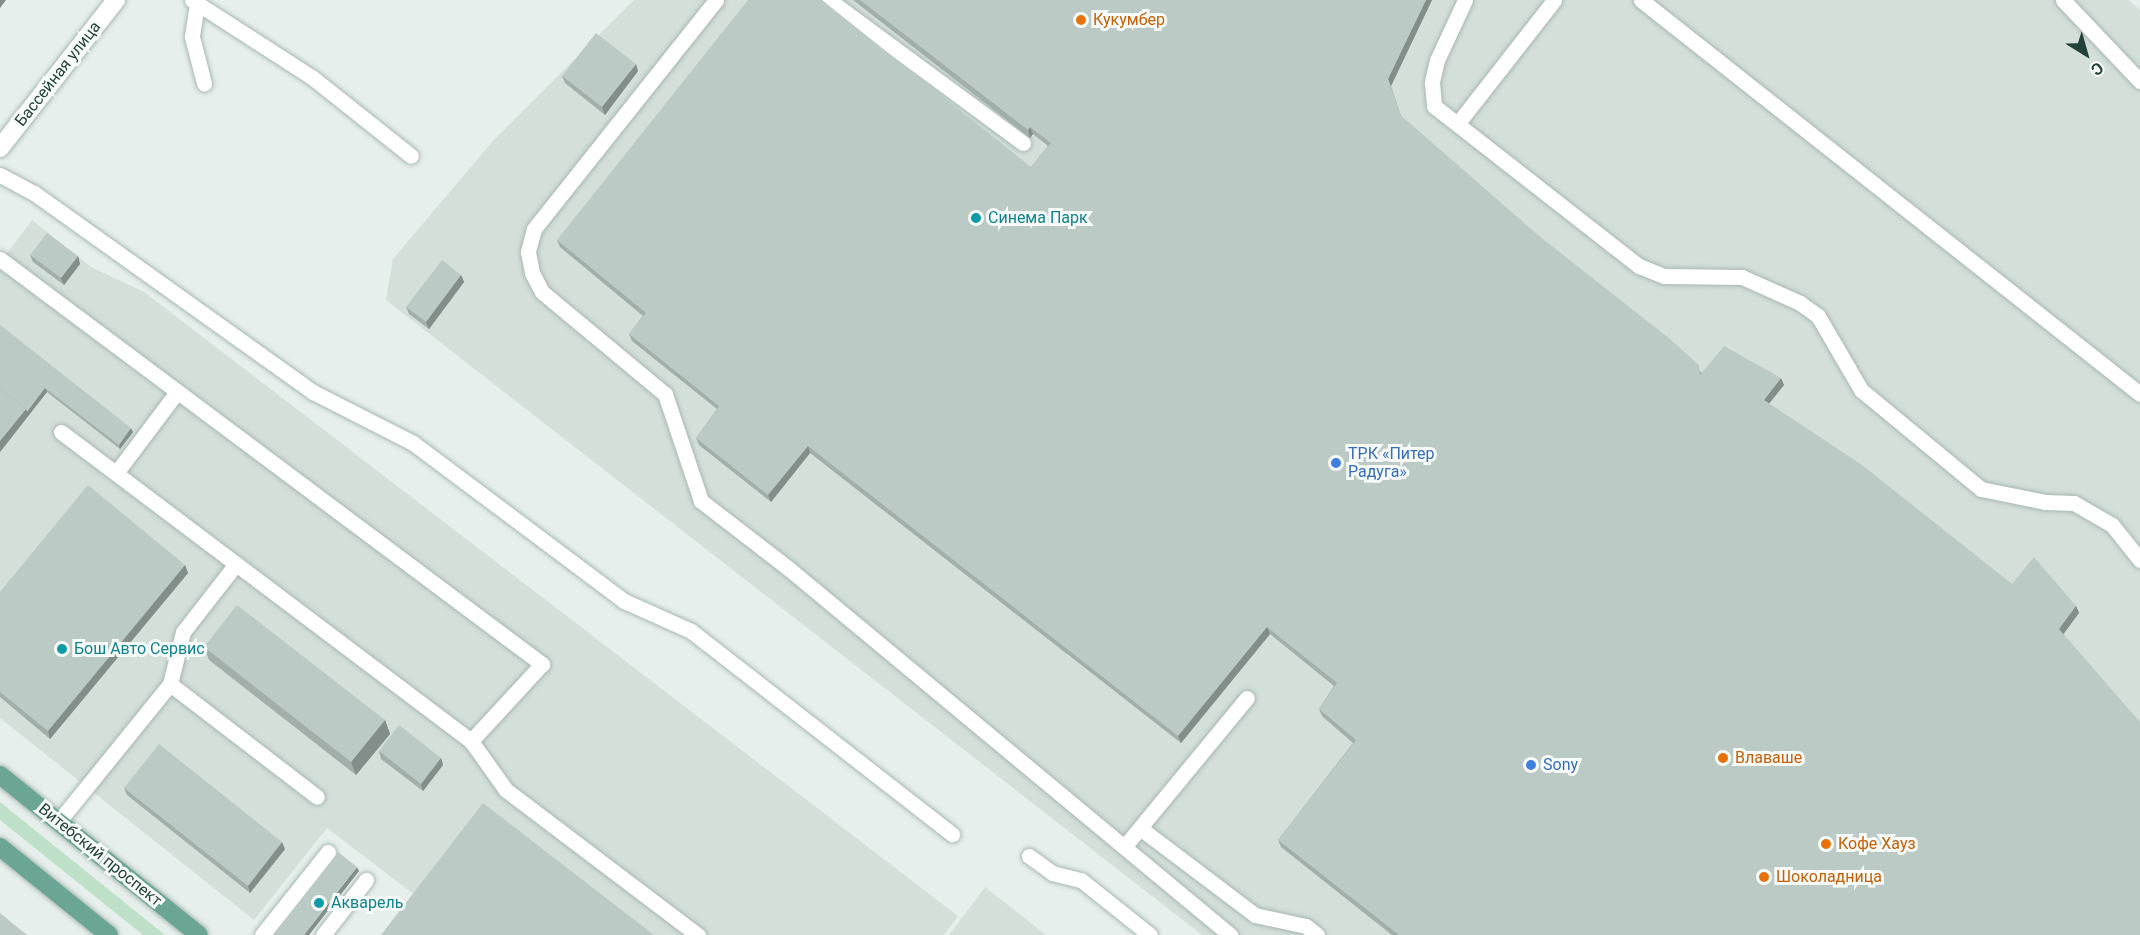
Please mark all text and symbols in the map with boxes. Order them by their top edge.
place label: Кукумбер [1093,10,1165,30]
marker: Кукумбер [1074,13,1088,27]
street label: Бассейная улица [11,18,105,130]
north arrow [2056,24,2116,84]
text: С [2087,58,2107,80]
place label: Синема Парк [988,208,1088,228]
marker: Синема Парк [969,211,983,225]
place label: ТРК «Питер Радуга» [1348,444,1435,482]
marker: ТРК «Питер Радуга» [1329,456,1343,470]
place label: Бош Авто Сервис [74,639,205,659]
marker: Бош Авто Сервис [55,642,69,656]
place label: Влаваше [1735,748,1802,768]
marker: Влаваше [1716,751,1730,765]
place label: Sony [1543,755,1578,775]
marker: Sony [1524,758,1538,772]
street label: Витебский проспект [35,799,165,911]
place label: Кофе Хауз [1838,834,1916,854]
marker: Кофе Хауз [1819,837,1833,851]
place label: Шоколадница [1776,867,1882,887]
marker: Шоколадница [1757,870,1771,884]
place label: Акварель [331,893,403,913]
marker: Акварель [312,896,326,910]

